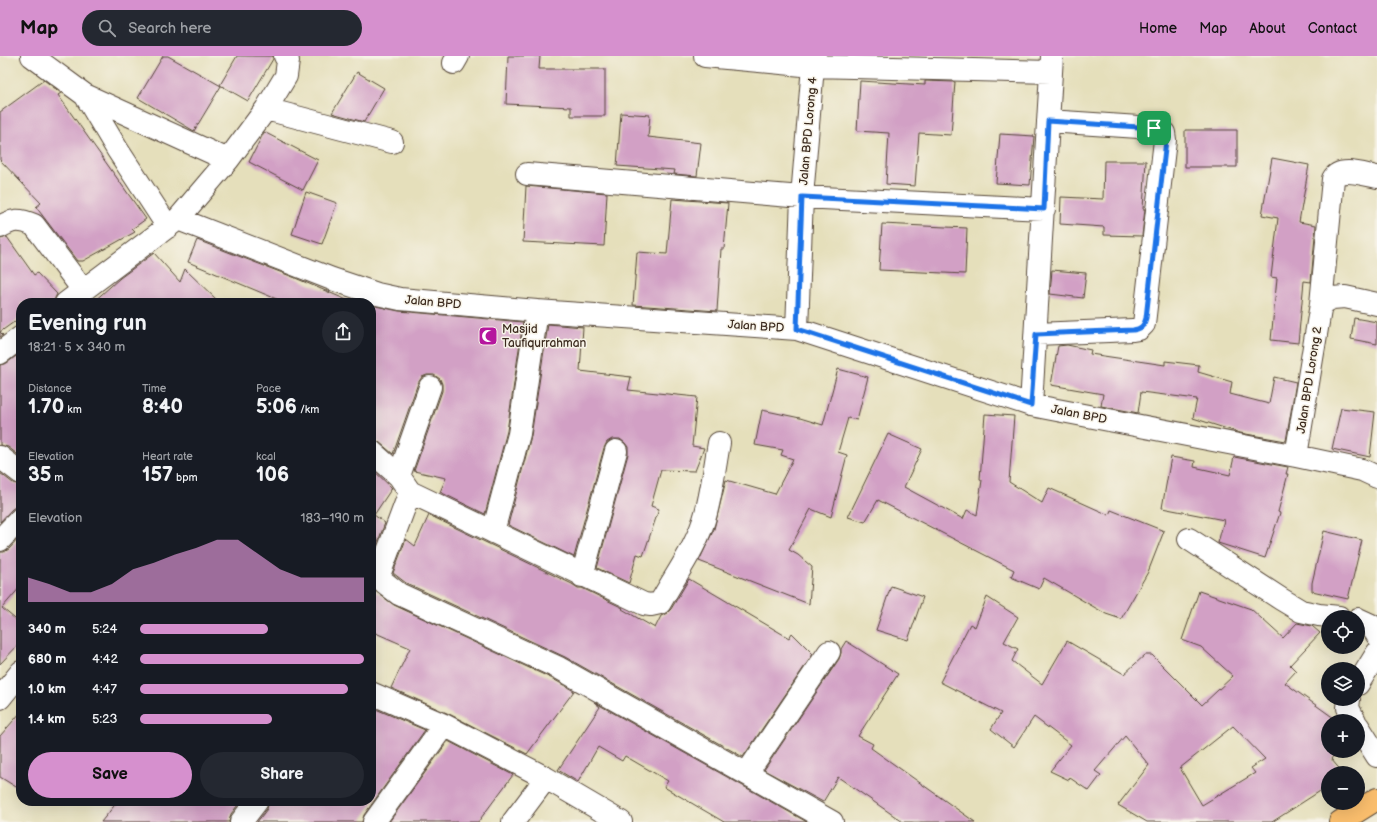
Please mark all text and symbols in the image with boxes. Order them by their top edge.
search box [82,10,362,46]
text: Map [20,17,58,40]
icon: search [96,17,118,39]
text: Search here [128,19,211,38]
text: Home [1139,20,1177,37]
text: Map [1199,20,1227,37]
text: About [1249,20,1286,37]
text: Contact [1308,20,1357,37]
street label: Jalan BPD Lorong 4 [796,76,821,186]
pin [1137,111,1171,145]
icon: arrive [1143,117,1165,139]
street label: Jalan BPD [404,293,462,312]
text: Evening run [28,310,147,337]
button: share [322,311,364,353]
street label: Jalan BPD [727,317,785,336]
place label: Masjid Taufiqurrahman [502,322,587,351]
mosque icon: Masjid Taufiqurrahman [477,325,499,347]
street label: Jalan BPD Lorong 2 [1294,325,1325,435]
text: 18:21 · 5 × 340 m [28,339,125,355]
text: Distance [28,382,72,395]
text: Time [142,382,166,395]
text: Pace [256,382,281,395]
text: 1.70 [28,395,64,419]
text: 8:40 [142,395,183,419]
text: 5:06 [256,395,297,419]
street label: Jalan BPD [1050,402,1108,427]
text: km [64,403,82,416]
text: /km [297,403,319,416]
text: Elevation [28,450,74,463]
text: Heart rate [142,450,193,463]
text: kcal [256,450,276,463]
text: 35 [28,463,51,487]
text: 157 [142,463,173,487]
text: 106 [256,463,289,487]
text: m [51,471,63,484]
text: bpm [173,471,198,484]
text: Elevation [28,510,82,526]
text: 183–190 m [300,510,364,526]
map controls [1321,610,1365,810]
button: locate [1321,610,1365,654]
text: 340 m [28,621,66,637]
text: 5:24 [92,621,117,637]
text: 680 m [28,651,66,667]
text: 4:42 [92,651,118,667]
button: layers [1321,662,1365,706]
text: 1.0 km [28,681,66,697]
text: 4:47 [92,681,117,697]
text: 1.4 km [28,711,65,727]
text: 5:23 [92,711,117,727]
button: + [1321,714,1365,758]
button: Save [28,752,192,798]
button: Share [200,752,364,798]
button: − [1321,766,1365,810]

